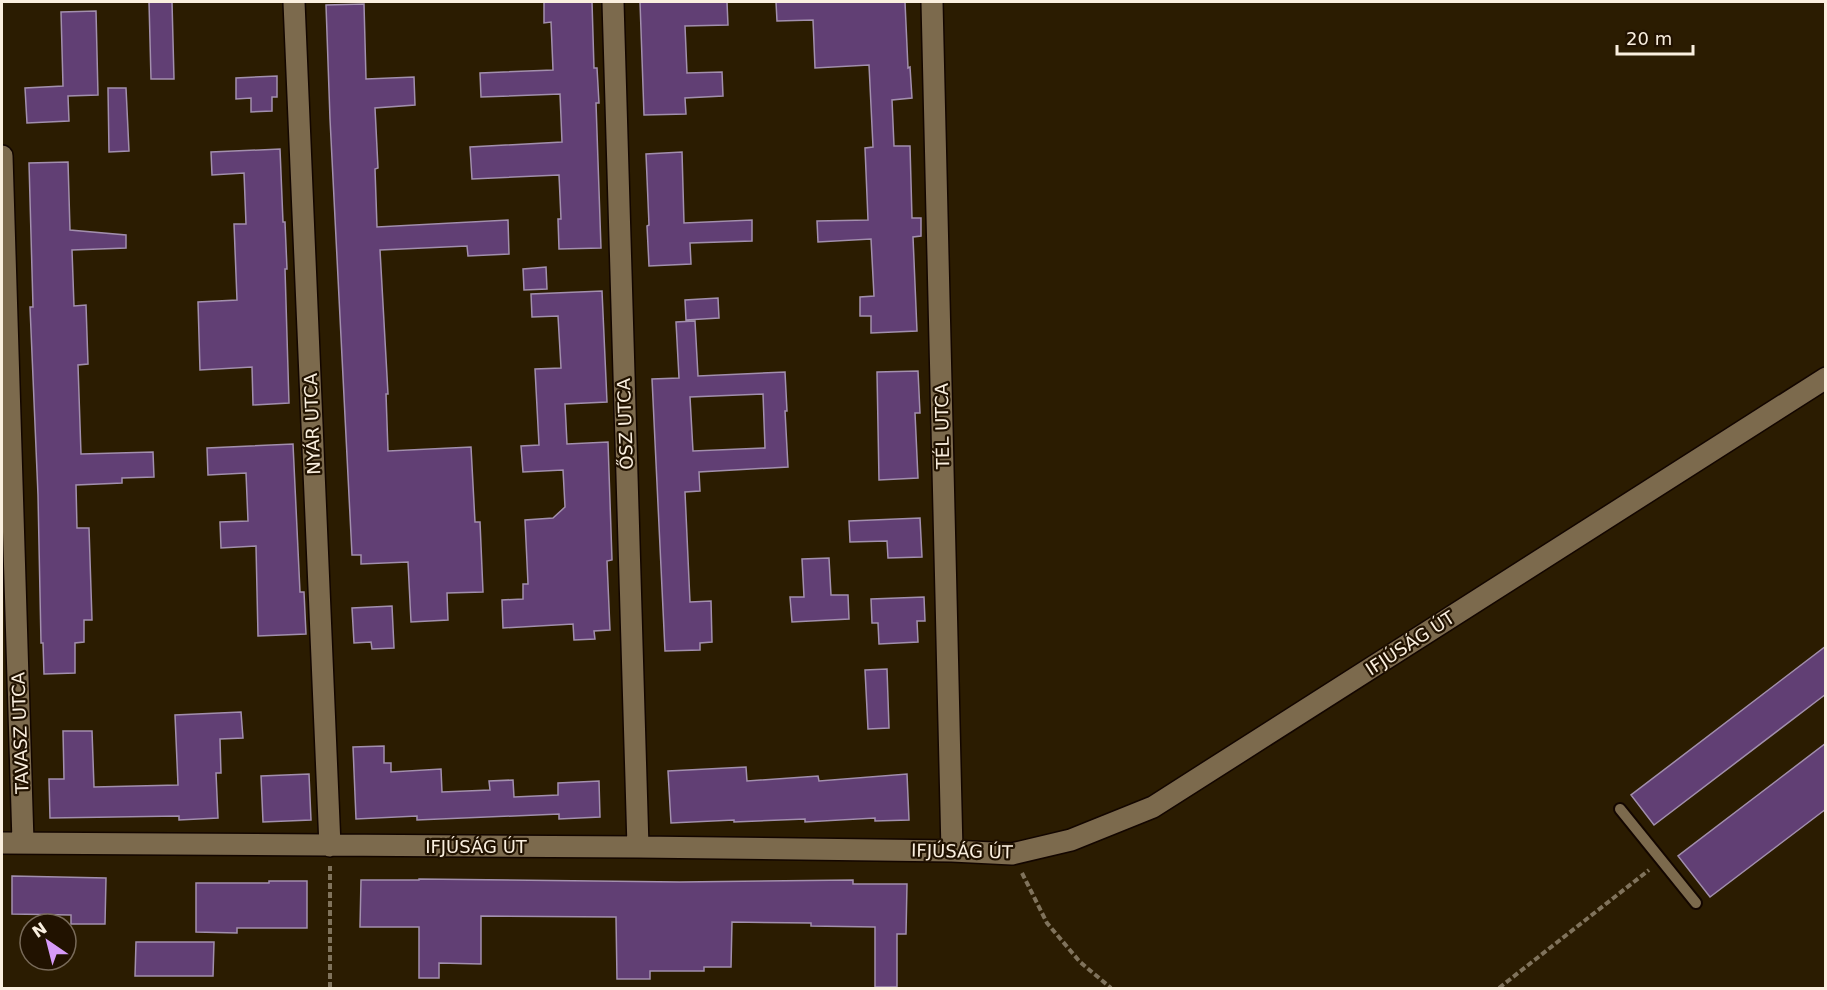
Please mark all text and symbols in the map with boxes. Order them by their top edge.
scale bar [1617,18,1694,56]
text: 20 m [1626,28,1672,49]
street label: NYÁR UTCA [300,372,324,475]
street label: ŐSZ UTCA [613,377,637,470]
street label: TÉL UTCA [931,382,953,470]
street label: IFJÚSÁG ÚT [1362,606,1459,680]
street label: TAVASZ UTCA [7,671,33,795]
street label: IFJÚSÁG ÚT [425,836,528,857]
street label: IFJÚSÁG ÚT [911,840,1014,862]
north arrow [18,912,78,972]
text: N [29,919,51,942]

